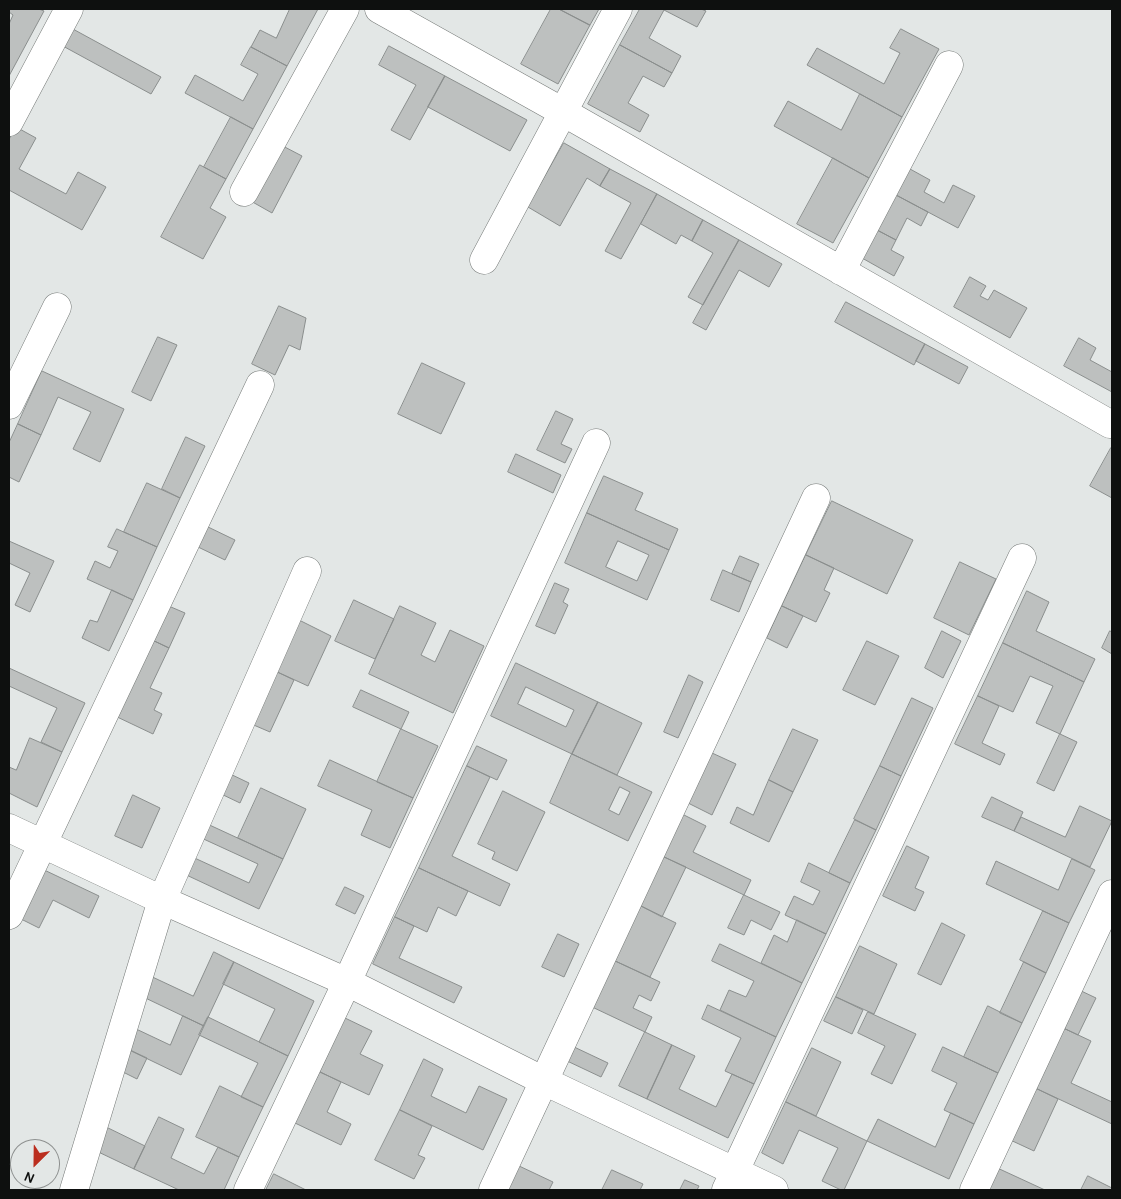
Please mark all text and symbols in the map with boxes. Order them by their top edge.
north arrow [10,1139,60,1189]
text: N [21,1168,37,1187]

